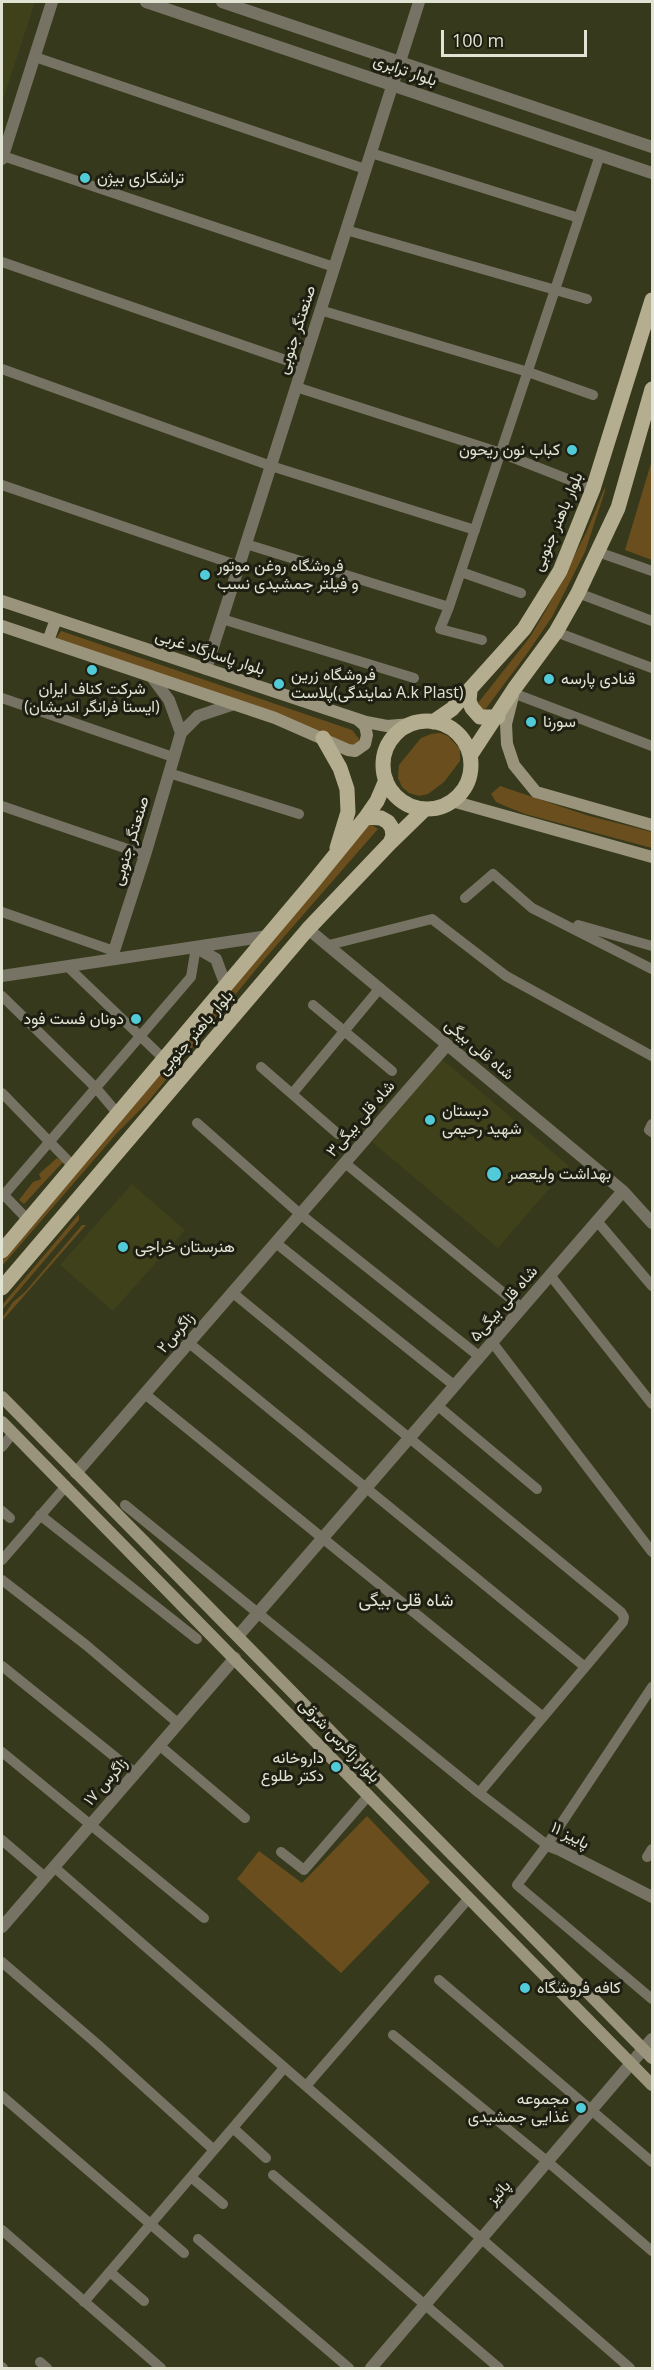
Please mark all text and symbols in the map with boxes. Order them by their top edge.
scale bar [444,18,590,56]
text: 100 m [452,28,504,52]
street label: بلوار ترابری [371,51,439,91]
place label: تراشکاری بیژن [97,168,184,188]
marker: تراشکاری بیژن [78,171,92,185]
street label: صنعتگر جنوبی [274,283,320,377]
place label: کباب نون ریحون [459,440,560,460]
marker: کباب نون ریحون [565,443,579,457]
street label: بلوار باهنر جنوبی [528,470,588,574]
place label: فروشگاه روغن موتور و فیلتر جمشیدی نسب [217,556,359,594]
marker: فروشگاه روغن موتور و فیلتر جمشیدی نسب [198,568,212,582]
street label: بلوار پاسارگاد غربی [153,626,267,680]
marker: شرکت کناف ایران (ایستا فرانگر اندیشان) [85,663,99,677]
place label: فروشگاه زرین پلاست(نمایندگی A.k Plast) [291,665,464,703]
place label: قنادی پارسه [561,669,635,689]
marker: قنادی پارسه [542,672,556,686]
marker: فروشگاه زرین پلاست(نمایندگی A.k Plast) [272,677,286,691]
place label: شرکت کناف ایران (ایستا فرانگر اندیشان) [24,679,160,717]
place label: سورنا [543,712,576,732]
marker: سورنا [524,715,538,729]
street label: صنعتگر جنوبی [108,794,154,888]
street label: بلوار باهنر جنوبی [154,987,238,1079]
place label: دونان فست فود [24,1009,124,1029]
marker: دونان فست فود [129,1012,143,1026]
street label: شاه قلی بیگی [440,1016,518,1084]
street label: شاه قلی بیگی۳ [323,1077,399,1161]
place label: دبستان شهید رحیمی [442,1101,522,1139]
marker: دبستان شهید رحیمی [423,1113,437,1127]
place label: بهداشت ولیعصر [508,1164,611,1184]
marker: بهداشت ولیعصر [485,1165,503,1183]
place label: هنرستان خراجی [135,1237,235,1257]
marker: هنرستان خراجی [116,1240,130,1254]
street label: شاه قلی بیگی۵ [466,1262,542,1346]
street label: زاگرس۲ [153,1309,199,1357]
district label: شاه قلی بیگی [359,1590,453,1612]
street label: بلوار زاگرس شرقی [294,1695,384,1787]
place label: داروخانه دکتر طلوع [261,1748,324,1786]
street label: زاگرس ۱۷ [80,1754,132,1810]
marker: داروخانه دکتر طلوع [329,1760,343,1774]
street label: پاییز ۱۱ [548,1818,592,1854]
place label: کافه فروشگاه [537,1978,621,1998]
marker: کافه فروشگاه [518,1981,532,1995]
place label: مجموعه غذایی جمشیدی [468,2089,569,2127]
marker: مجموعه غذایی جمشیدی [574,2101,588,2115]
street label: پائیز [483,2177,515,2209]

